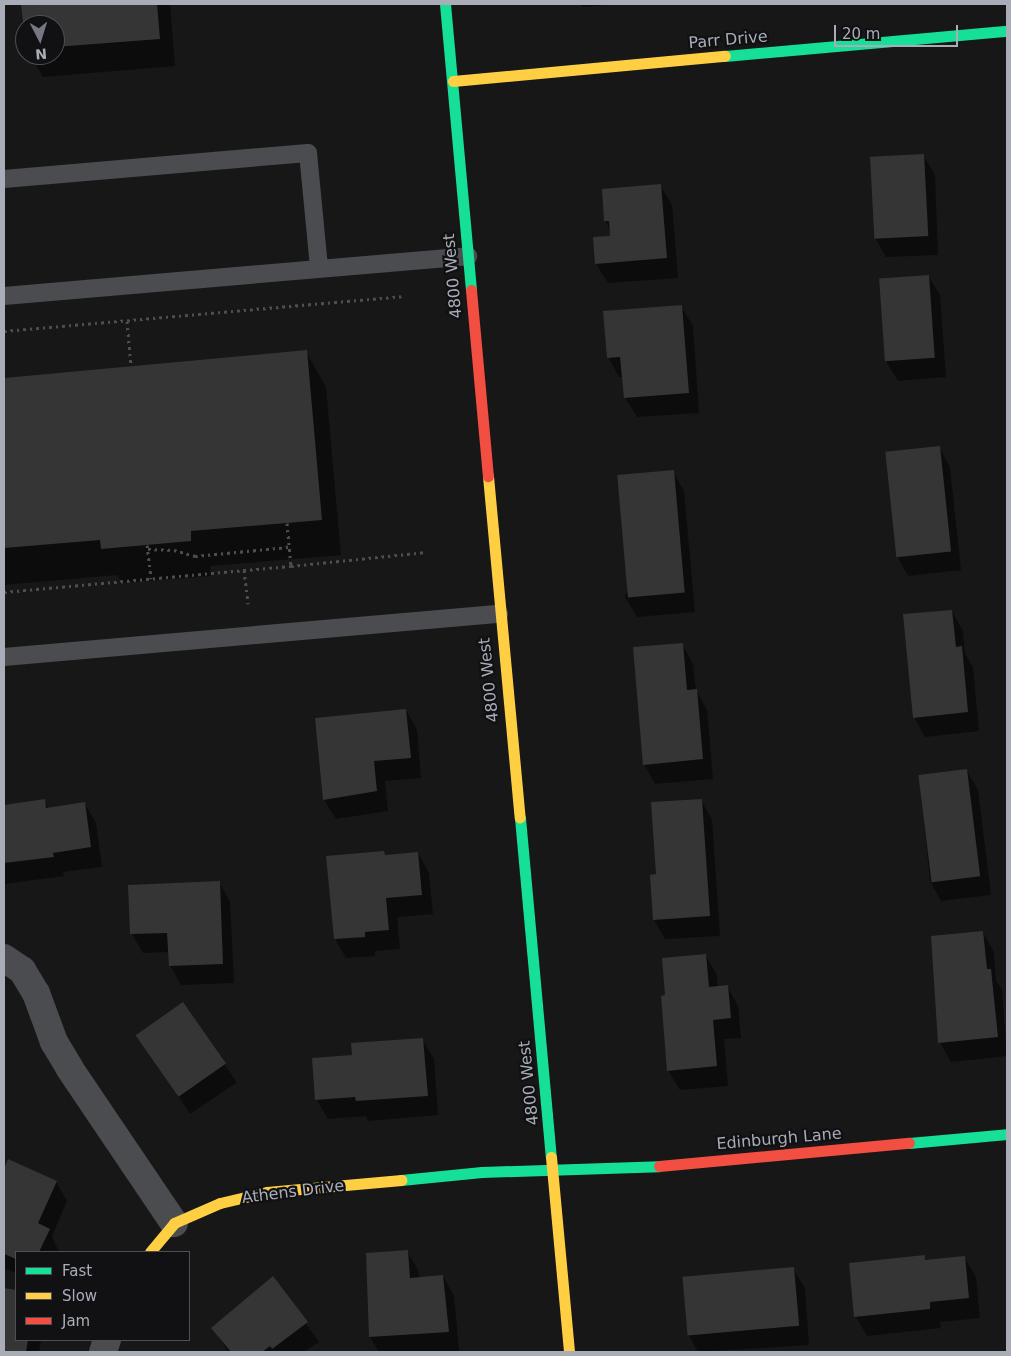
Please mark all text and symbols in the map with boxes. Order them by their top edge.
north arrow [15,15,65,65]
scale bar [836,15,960,47]
text: 20 m [842,25,880,43]
street label: Parr Drive [688,27,768,53]
text: N [35,45,48,62]
street label: 4800 West [440,233,466,319]
street label: 4800 West [475,637,503,723]
street label: 4800 West [515,1040,543,1126]
street label: Edinburgh Lane [716,1124,842,1154]
street label: Athens Drive [241,1176,345,1208]
legend [15,1251,190,1341]
text: Fast [62,1262,92,1280]
text: Slow [62,1287,97,1305]
text: Jam [62,1312,90,1330]

